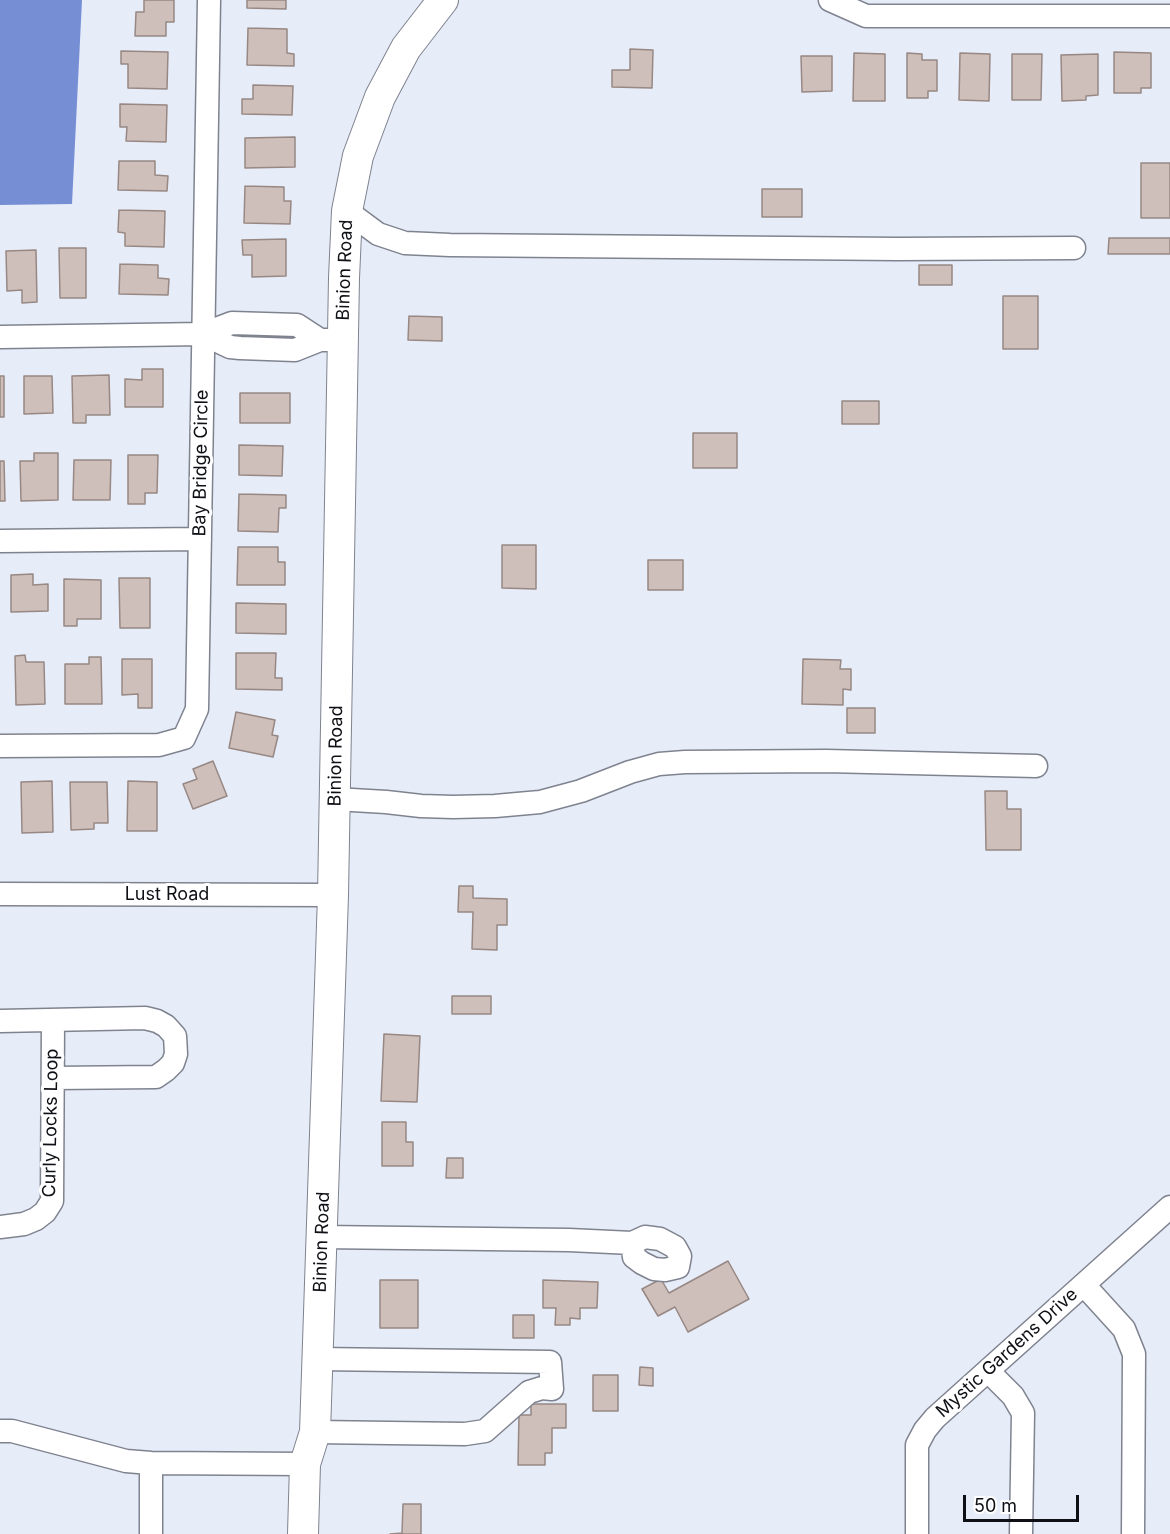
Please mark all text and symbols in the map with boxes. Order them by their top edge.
street label: Binion Road [332,219,358,321]
street label: Bay Bridge Circle [189,389,213,537]
street label: Binion Road [324,705,348,807]
street label: Lust Road [125,884,209,906]
street label: Curly Locks Loop [39,1048,63,1198]
street label: Binion Road [309,1191,335,1293]
street label: Mystic Gardens Drive [932,1284,1082,1422]
scale bar [966,1483,1082,1521]
text: 50 m [974,1495,1017,1516]

